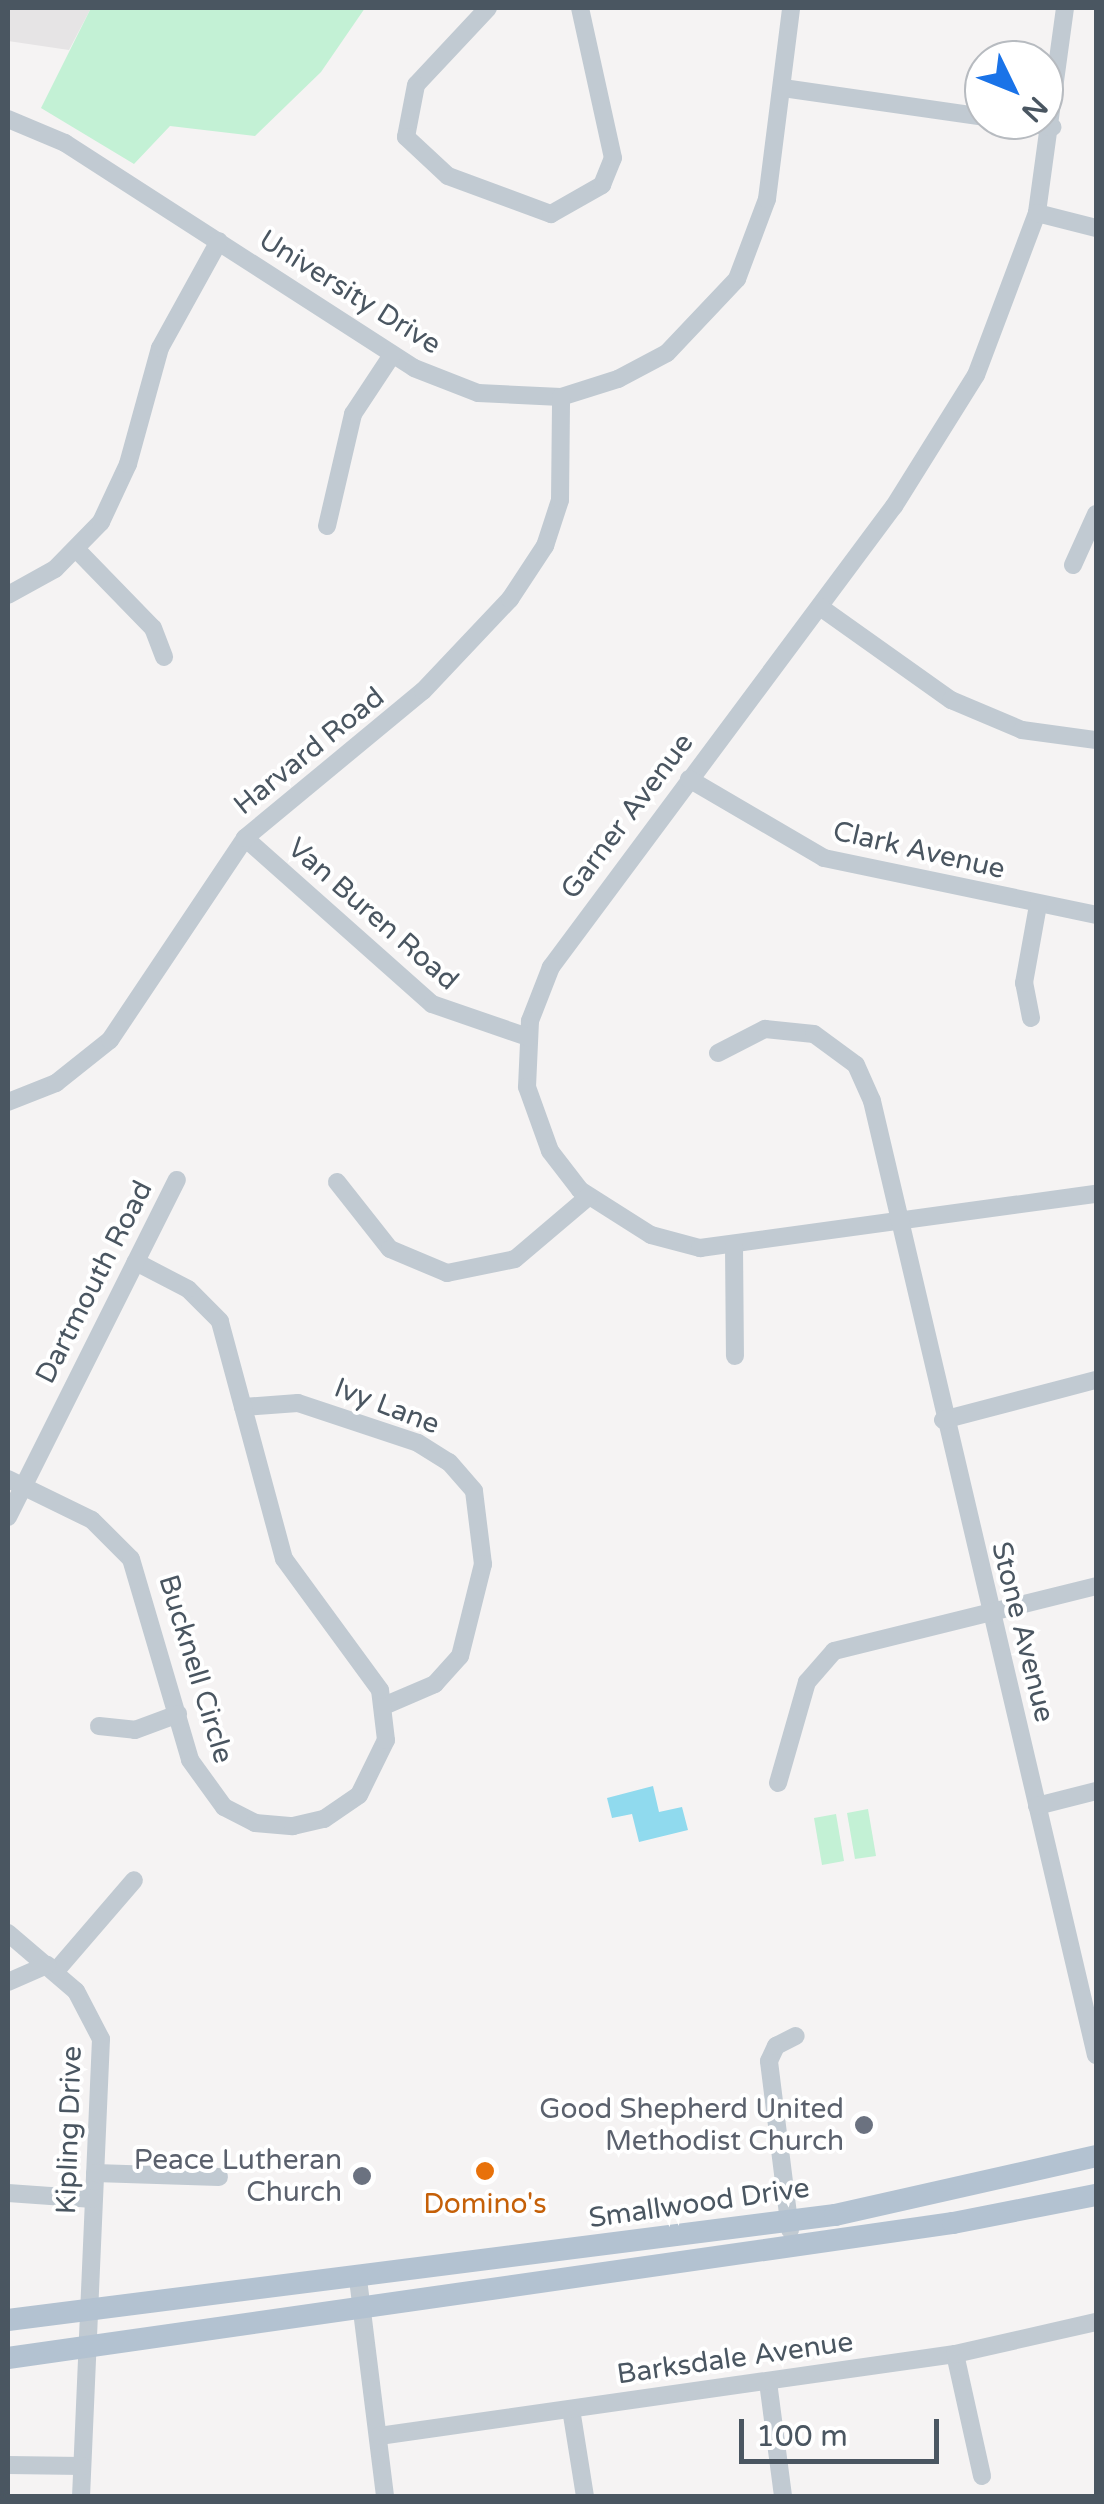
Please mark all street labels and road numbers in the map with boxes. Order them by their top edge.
street label: University Drive [253,223,447,361]
street label: Harvard Road [227,680,391,822]
street label: Garner Avenue [554,727,700,905]
street label: Clark Avenue [830,814,1008,886]
street label: Van Buren Road [281,831,465,997]
street label: Dartmouth Road [28,1175,160,1389]
street label: Ivy Lane [330,1371,444,1441]
street label: Stone Avenue [984,1538,1062,1726]
street label: Bucknell Circle [151,1571,241,1767]
street label: Kipling Drive [49,2045,89,2215]
street label: Smallwood Drive [587,2171,811,2235]
street label: Barksdale Avenue [615,2325,855,2391]

